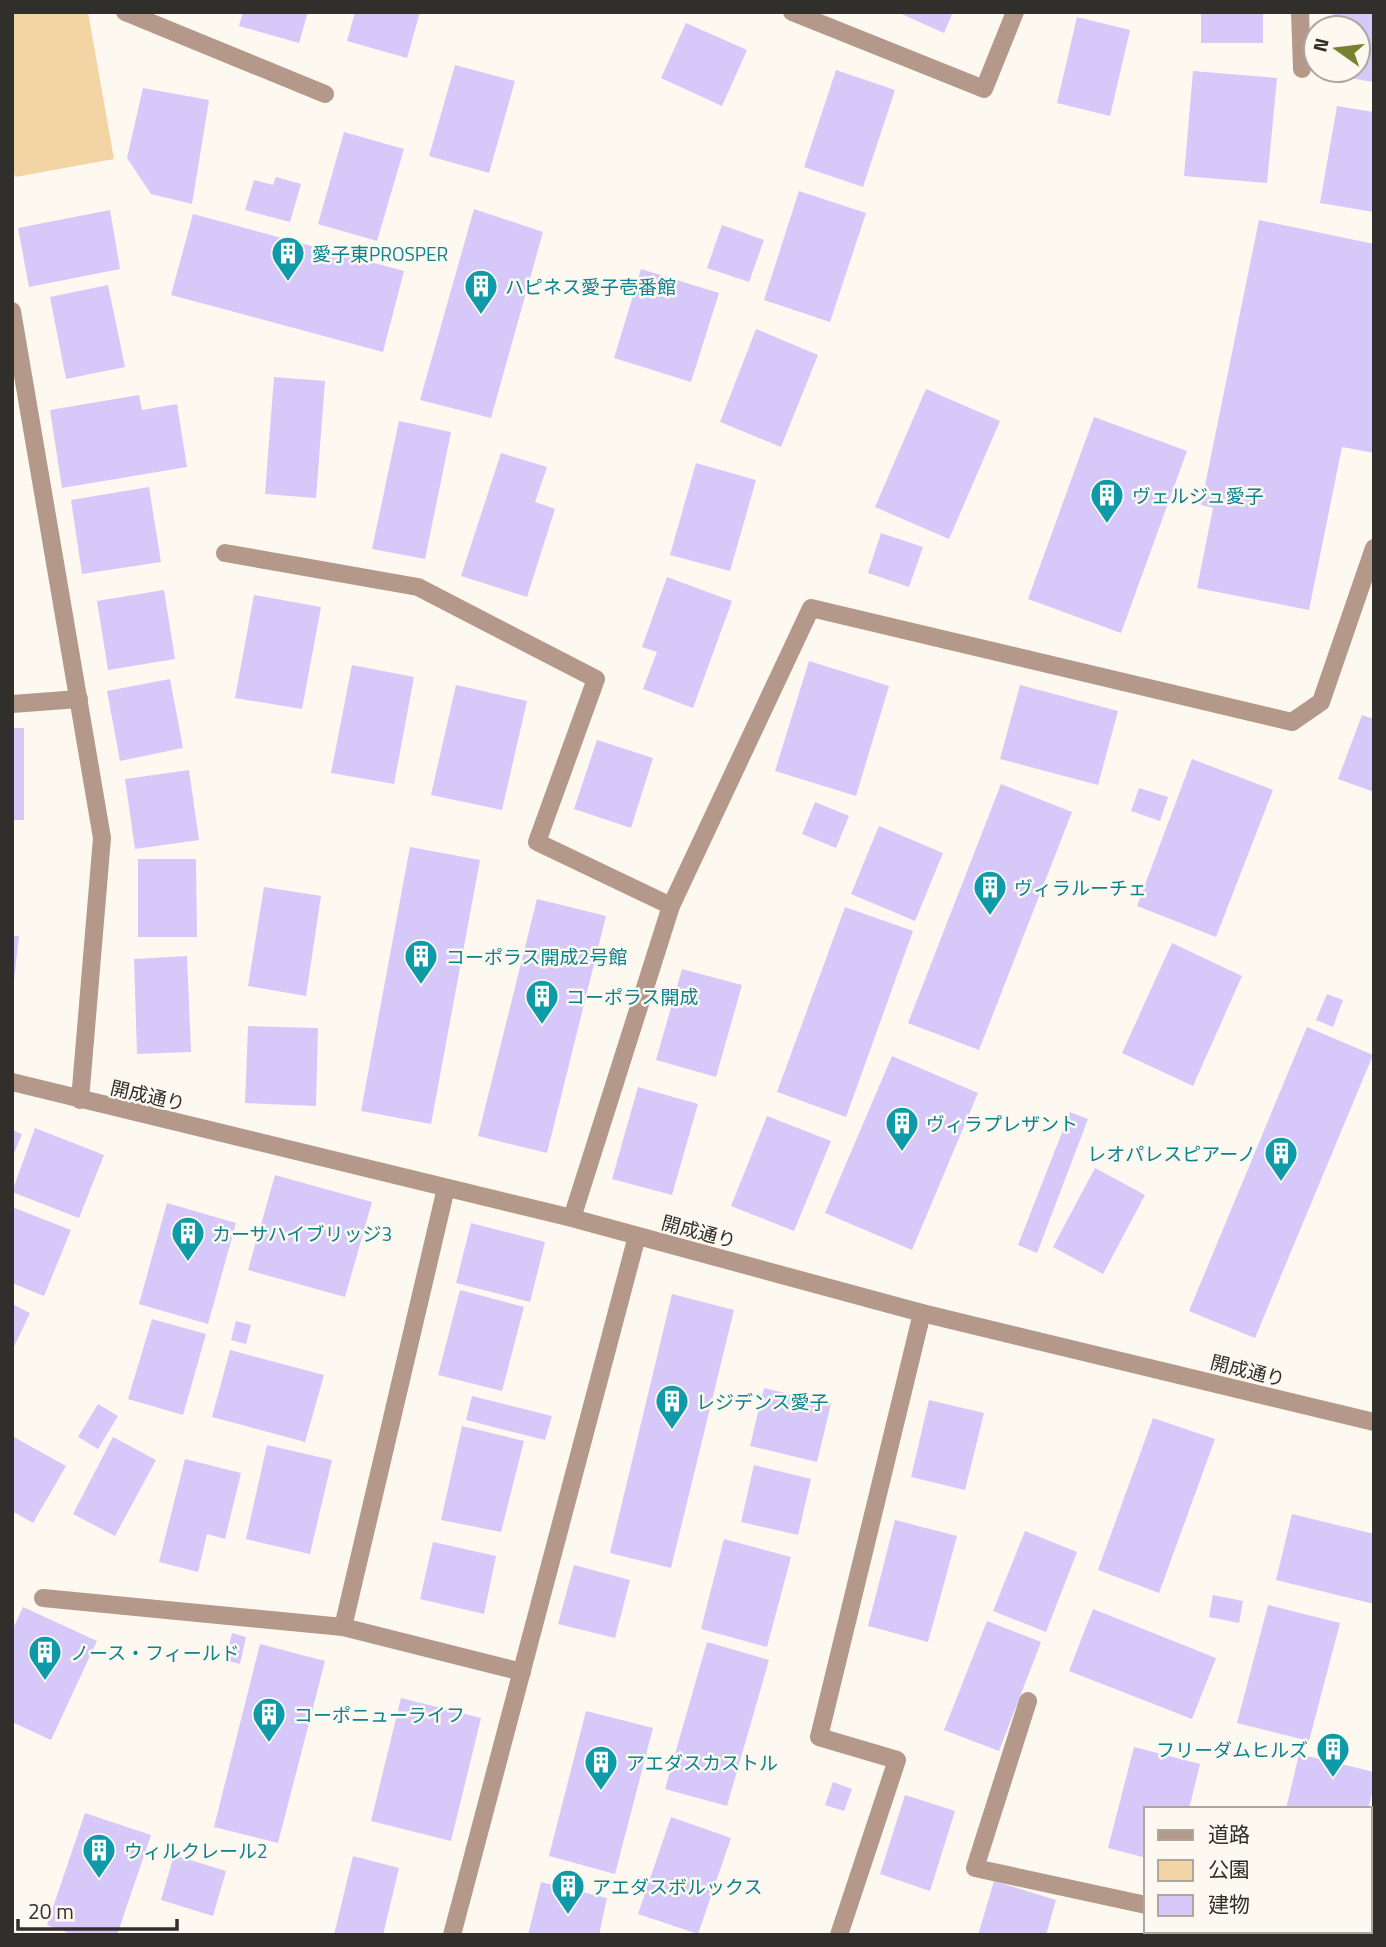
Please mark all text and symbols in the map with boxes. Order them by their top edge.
north arrow [1302,14,1372,84]
text: N [1304,35,1336,55]
building icon: 愛子東PROSPER [269,234,307,283]
place label: 愛子東PROSPER [312,239,448,268]
building icon: ハピネス愛子壱番館 [462,267,500,316]
place label: ハピネス愛子壱番館 [505,272,676,301]
building icon: ヴェルジュ愛子 [1088,476,1126,525]
place label: ヴェルジュ愛子 [1132,481,1264,510]
building icon: ヴィラルーチェ [971,868,1009,917]
place label: ヴィラルーチェ [1014,873,1147,902]
building icon: コーポラス開成2号館 [402,937,440,986]
place label: コーポラス開成2号館 [446,942,627,971]
building icon: コーポラス開成 [523,977,561,1026]
place label: コーポラス開成 [566,982,699,1011]
street label: 開成通り [108,1072,188,1118]
building icon: ヴィラプレザント [883,1104,921,1153]
place label: ヴィラプレザント [926,1109,1078,1138]
building icon: レオパレスピアーノ [1262,1134,1300,1183]
place label: レオパレスピアーノ [1087,1139,1256,1168]
street label: 開成通り [659,1207,739,1255]
building icon: カーサハイブリッジ3 [169,1214,207,1263]
place label: カーサハイブリッジ3 [212,1219,392,1248]
street label: 開成通り [1208,1347,1288,1393]
building icon: レジデンス愛子 [653,1382,691,1431]
place label: レジデンス愛子 [696,1387,829,1416]
building icon: ノース・フィールド [26,1633,64,1682]
place label: ノース・フィールド [70,1638,240,1667]
building icon: コーポニューライフ [250,1695,288,1744]
place label: コーポニューライフ [294,1700,465,1729]
building icon: フリーダムヒルズ [1314,1730,1352,1779]
place label: フリーダムヒルズ [1156,1735,1308,1764]
building icon: アエダスカストル [582,1743,620,1792]
place label: アエダスカストル [626,1748,778,1777]
legend [1144,1807,1372,1933]
text: 道路 [1208,1818,1250,1850]
building icon: ウィルクレール2 [80,1831,118,1880]
place label: ウィルクレール2 [124,1836,268,1865]
text: 公園 [1208,1853,1250,1885]
building icon: アエダスボルックス [549,1867,587,1916]
place label: アエダスボルックス [592,1872,762,1901]
scale bar [18,1888,177,1932]
text: 建物 [1208,1888,1250,1920]
text: 20 m [28,1895,74,1927]

